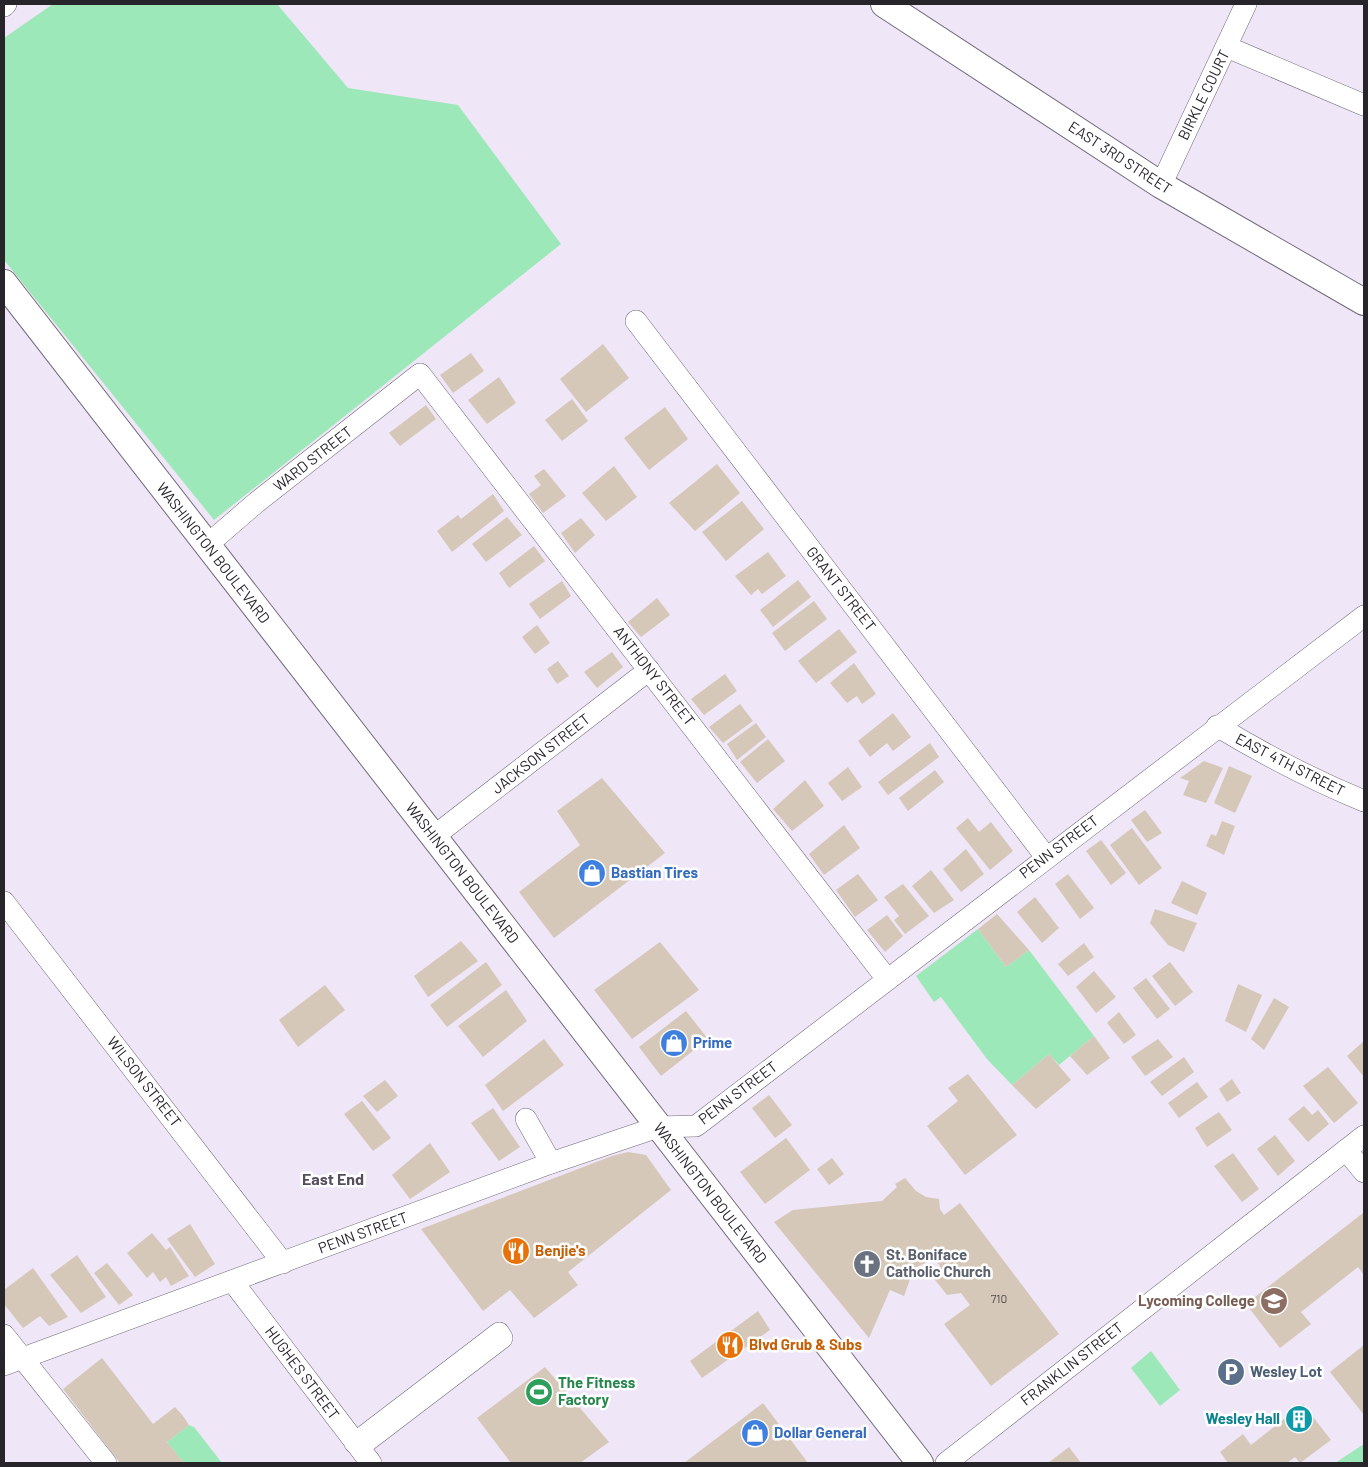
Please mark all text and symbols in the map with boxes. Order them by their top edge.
street label: BIRKLE COURT [1174,47,1233,143]
street label: EAST 3RD STREET [1065,117,1176,197]
street label: WARD STREET [269,422,355,495]
street label: WASHINGTON BOULEVARD [153,478,274,626]
street label: GRANT STREET [803,542,880,634]
street label: ANTHONY STREET [610,622,699,729]
street label: JACKSON STREET [488,709,593,797]
street label: EAST 4TH STREET [1233,729,1348,799]
street label: WASHINGTON BOULEVARD [402,798,523,946]
street label: PENN STREET [1015,811,1101,882]
shop icon: Bastian Tires [577,858,607,888]
place label: Bastian Tires [611,863,698,881]
shop icon: Prime [659,1028,689,1058]
street label: WILSON STREET [104,1033,186,1130]
place label: Prime [693,1033,732,1051]
street label: PENN STREET [694,1057,780,1128]
street label: WASHINGTON BOULEVARD [650,1118,771,1266]
district label: East End [302,1169,364,1188]
street label: PENN STREET [315,1208,410,1257]
restaurant icon: Benjie's [501,1236,531,1266]
place label: Benjie's [535,1241,586,1259]
place label: St. Boniface Catholic Church [886,1245,991,1280]
church icon: St. Boniface Catholic Church [852,1249,882,1279]
school or university icon: Lycoming College [1259,1286,1289,1316]
house number: 710 [991,1291,1007,1305]
place label: Lycoming College [1138,1291,1255,1309]
street label: FRANKLIN STREET [1017,1318,1126,1409]
street label: HUGHES STREET [262,1322,344,1423]
restaurant icon: Blvd Grub & Subs [715,1330,745,1360]
place label: Blvd Grub & Subs [749,1335,863,1353]
parking icon: Wesley Lot [1216,1357,1246,1387]
place label: Wesley Lot [1250,1362,1323,1380]
place label: The Fitness Factory [558,1373,636,1408]
sports icon: The Fitness Factory [524,1377,554,1407]
building icon: Wesley Hall [1284,1404,1314,1434]
place label: Wesley Hall [1206,1409,1280,1427]
shop icon: Dollar General [740,1418,770,1448]
place label: Dollar General [774,1423,867,1441]

